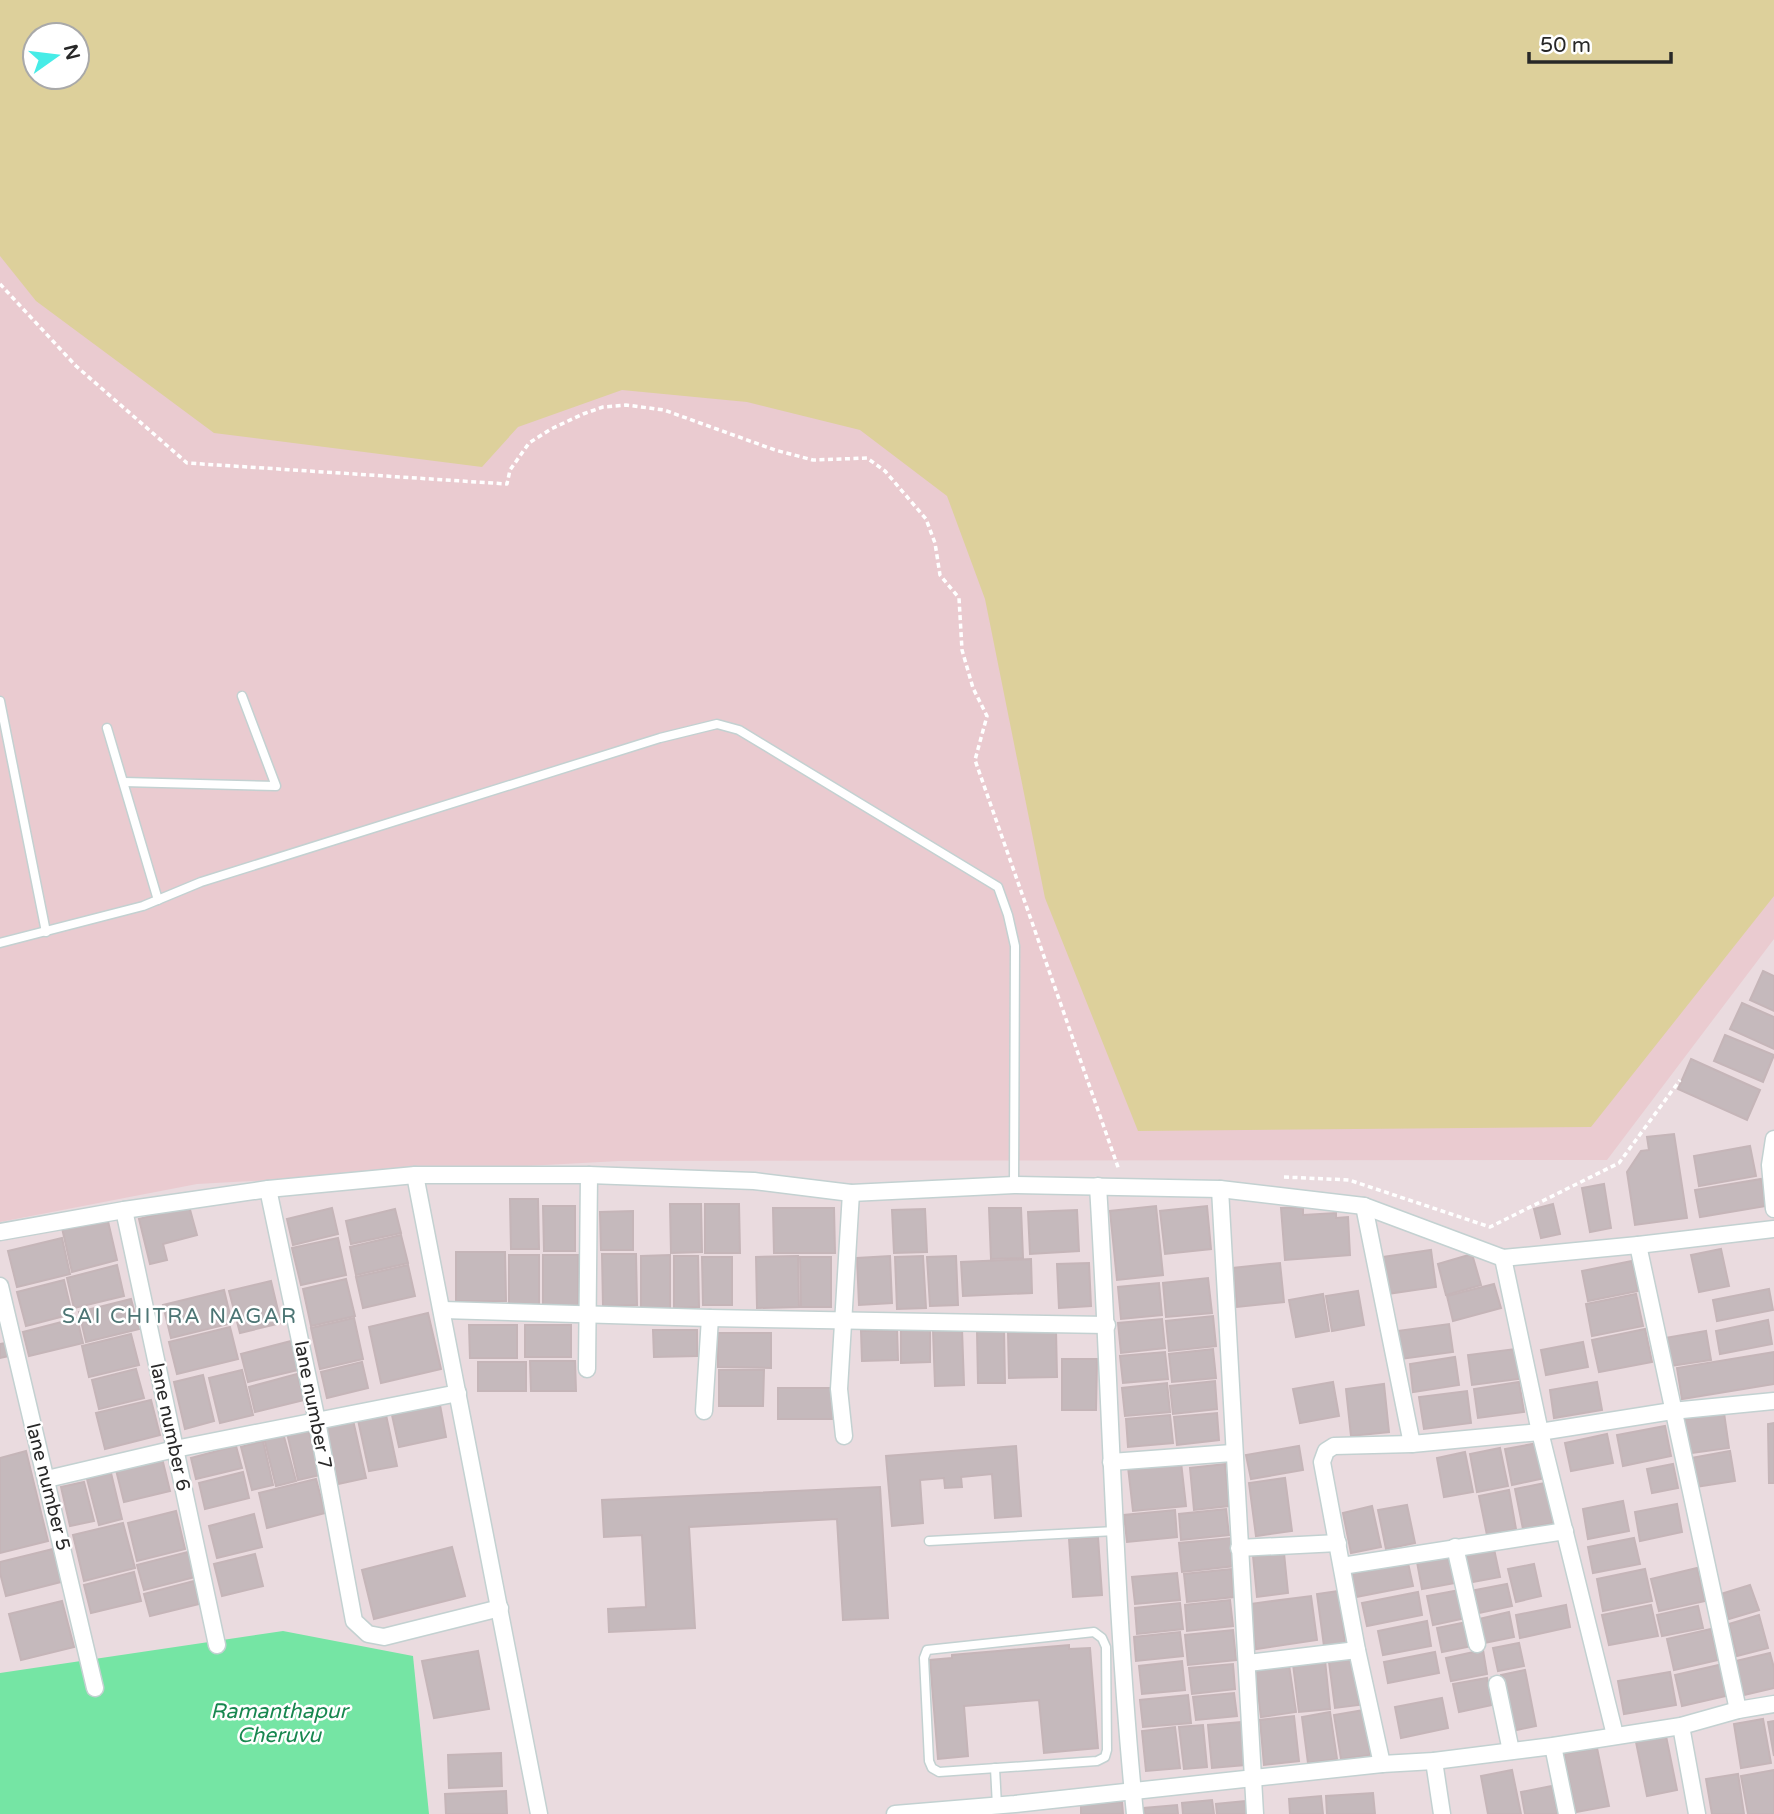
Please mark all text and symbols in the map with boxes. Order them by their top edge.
north arrow [21,21,91,91]
scale bar [1529,21,1671,65]
text: 50 m [1540,33,1591,58]
text: N [59,42,84,62]
district label: SAI CHITRA NAGAR [62,1304,298,1329]
street label: lane number 7 [290,1339,336,1471]
street label: lane number 6 [146,1361,194,1493]
street label: lane number 5 [22,1421,74,1553]
water label: Ramanthapur Cheruvu [210,1699,350,1748]

